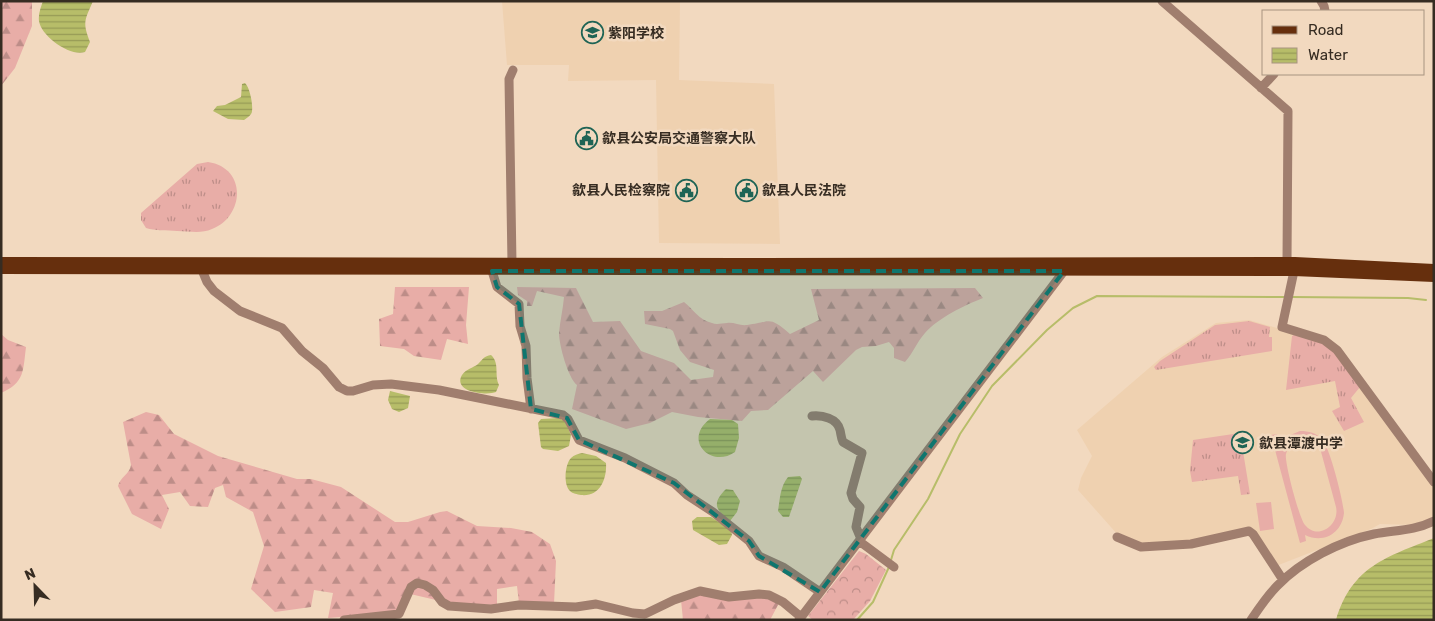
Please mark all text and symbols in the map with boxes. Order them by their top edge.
legend [1262,10,1425,75]
school or university icon: 紫阳学校 [580,21,604,45]
text: Road [1308,21,1344,39]
place label: 紫阳学校 [608,25,664,42]
text: Water [1308,46,1348,64]
public building icon: 歙县公安局交通警察大队 [574,126,598,150]
place label: 歙县公安局交通警察大队 [602,130,756,147]
public building icon: 歙县人民检察院 [674,178,698,202]
public building icon: 歙县人民法院 [734,178,758,202]
place label: 歙县人民检察院 [572,182,670,199]
place label: 歙县人民法院 [762,182,846,199]
school or university icon: 歙县潭渡中学 [1231,431,1255,455]
place label: 歙县潭渡中学 [1259,435,1343,452]
north arrow [10,561,60,611]
text: N [22,565,38,584]

